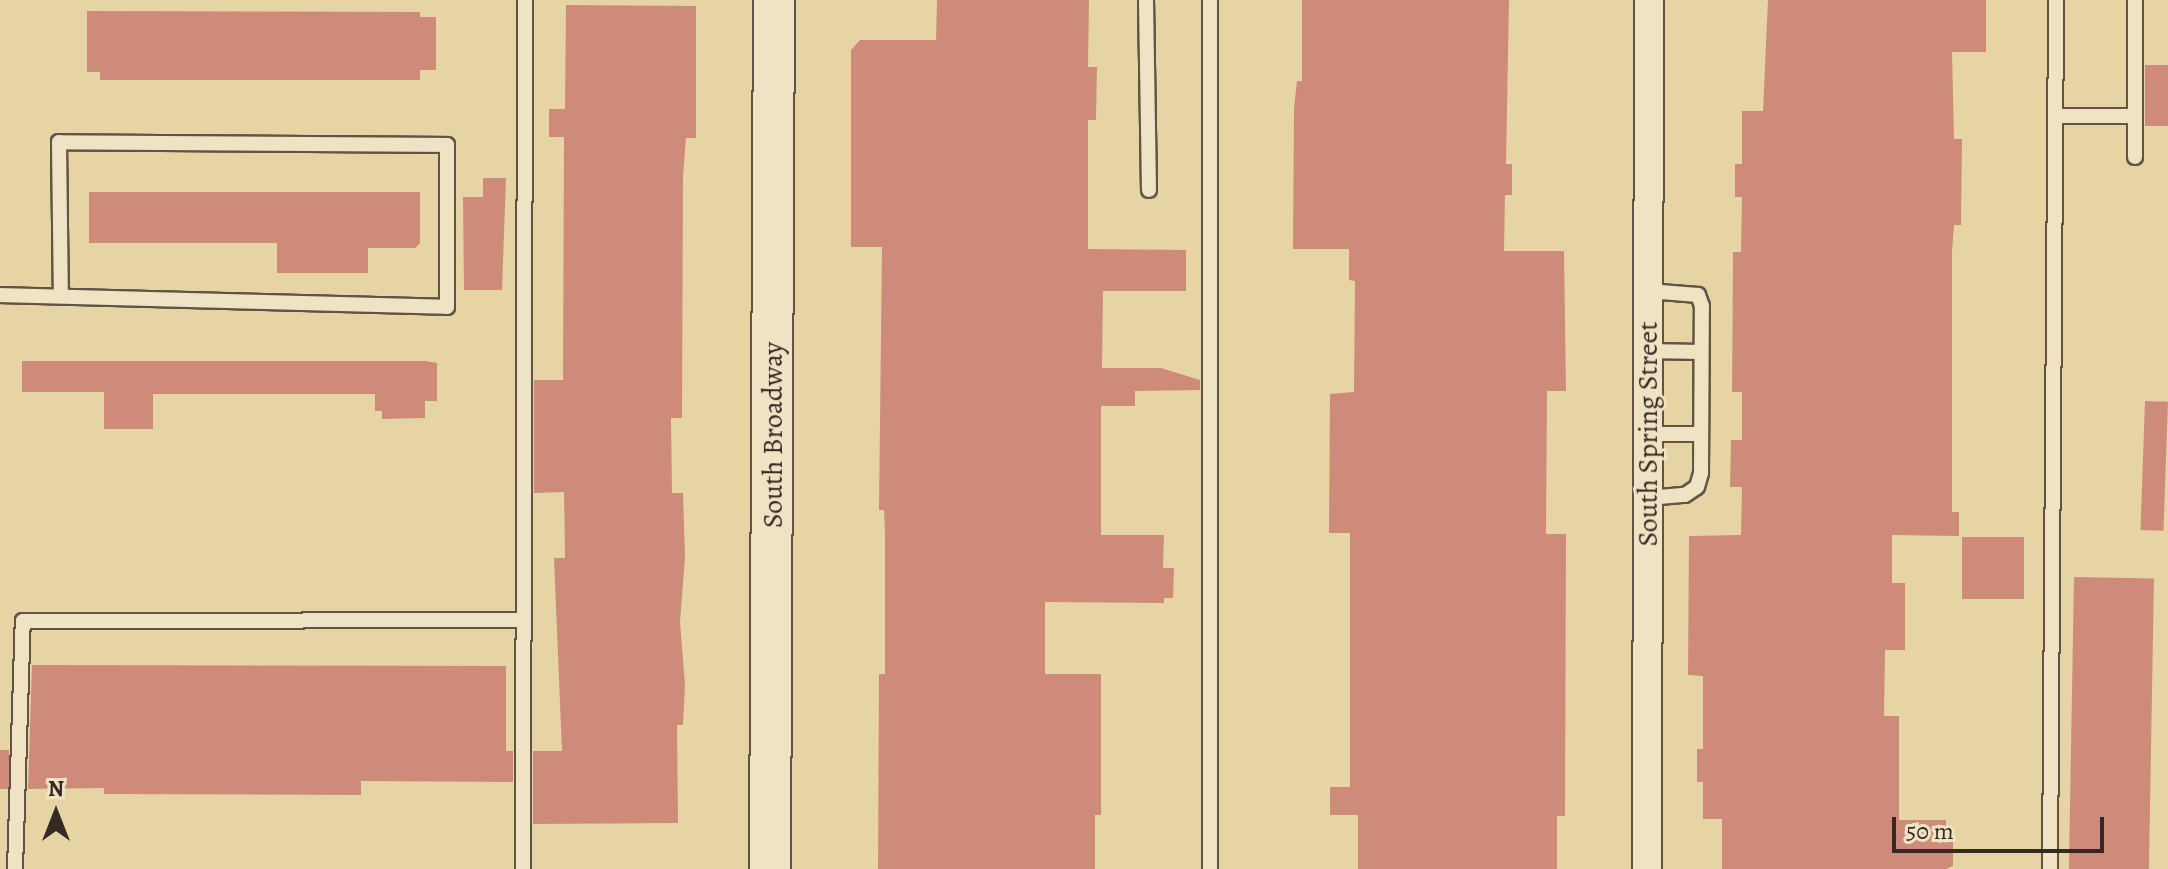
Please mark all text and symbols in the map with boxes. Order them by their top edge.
street label: South Spring Street [1631,321,1665,547]
street label: South Broadway [756,342,790,528]
north arrow [16,773,96,853]
text: N [48,774,64,804]
scale bar [1896,801,2108,851]
text: 50 m [1906,815,1954,847]

